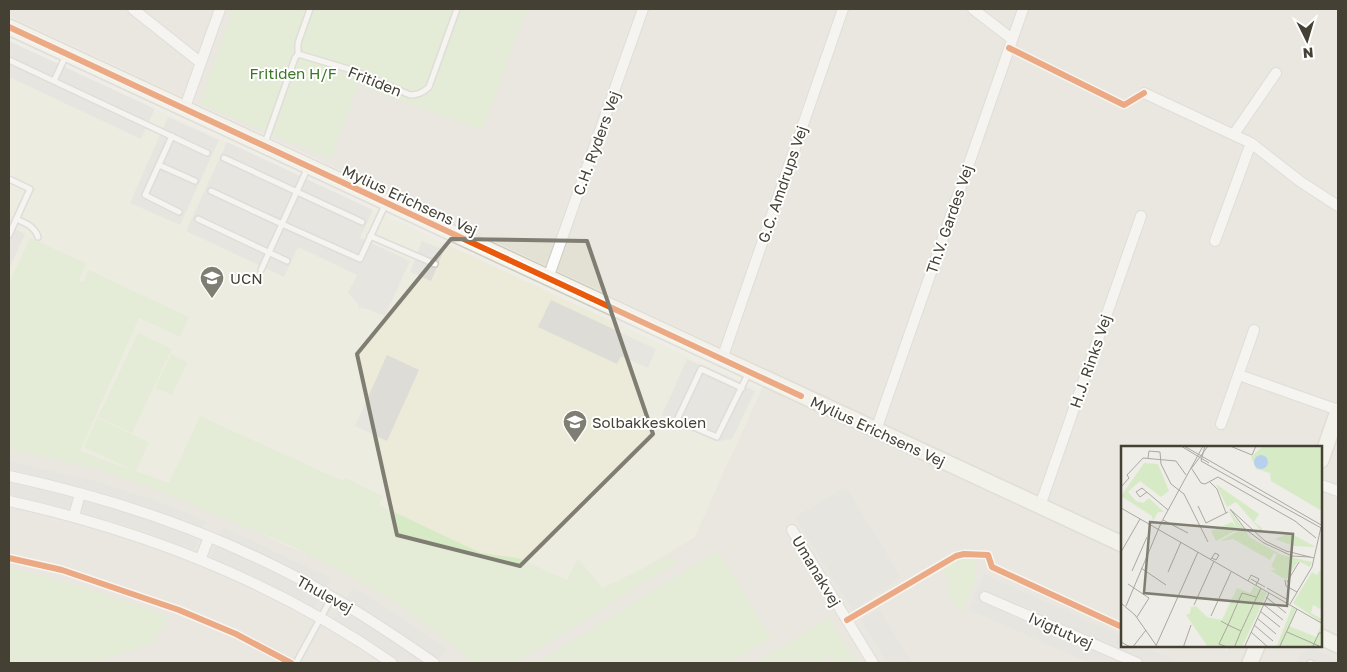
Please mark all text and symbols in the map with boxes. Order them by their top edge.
north arrow [1282,15,1332,65]
text: N [1302,45,1314,62]
street label: Fritiden [346,62,404,100]
park label: Fritiden H/F [249,64,337,82]
street label: C.H. Ryders Vej [569,88,623,198]
street label: G.C. Amdrups Vej [753,123,811,245]
street label: Mylius Erichsens Vej [340,161,480,239]
street label: Th.V. Gardes Vej [922,162,976,276]
school or university icon: UCN [199,265,225,299]
place label: UCN [230,269,263,287]
street label: H.J. Rinks Vej [1066,312,1114,410]
street label: Mylius Erichsens Vej [808,392,948,470]
school or university icon: Solbakkeskolen [562,409,588,443]
place label: Solbakkeskolen [592,413,706,431]
inset map [1121,446,1322,647]
street label: Umanakvej [789,532,845,610]
street label: Thulevej [294,571,356,617]
street label: Ivigtutvej [1026,608,1096,652]

